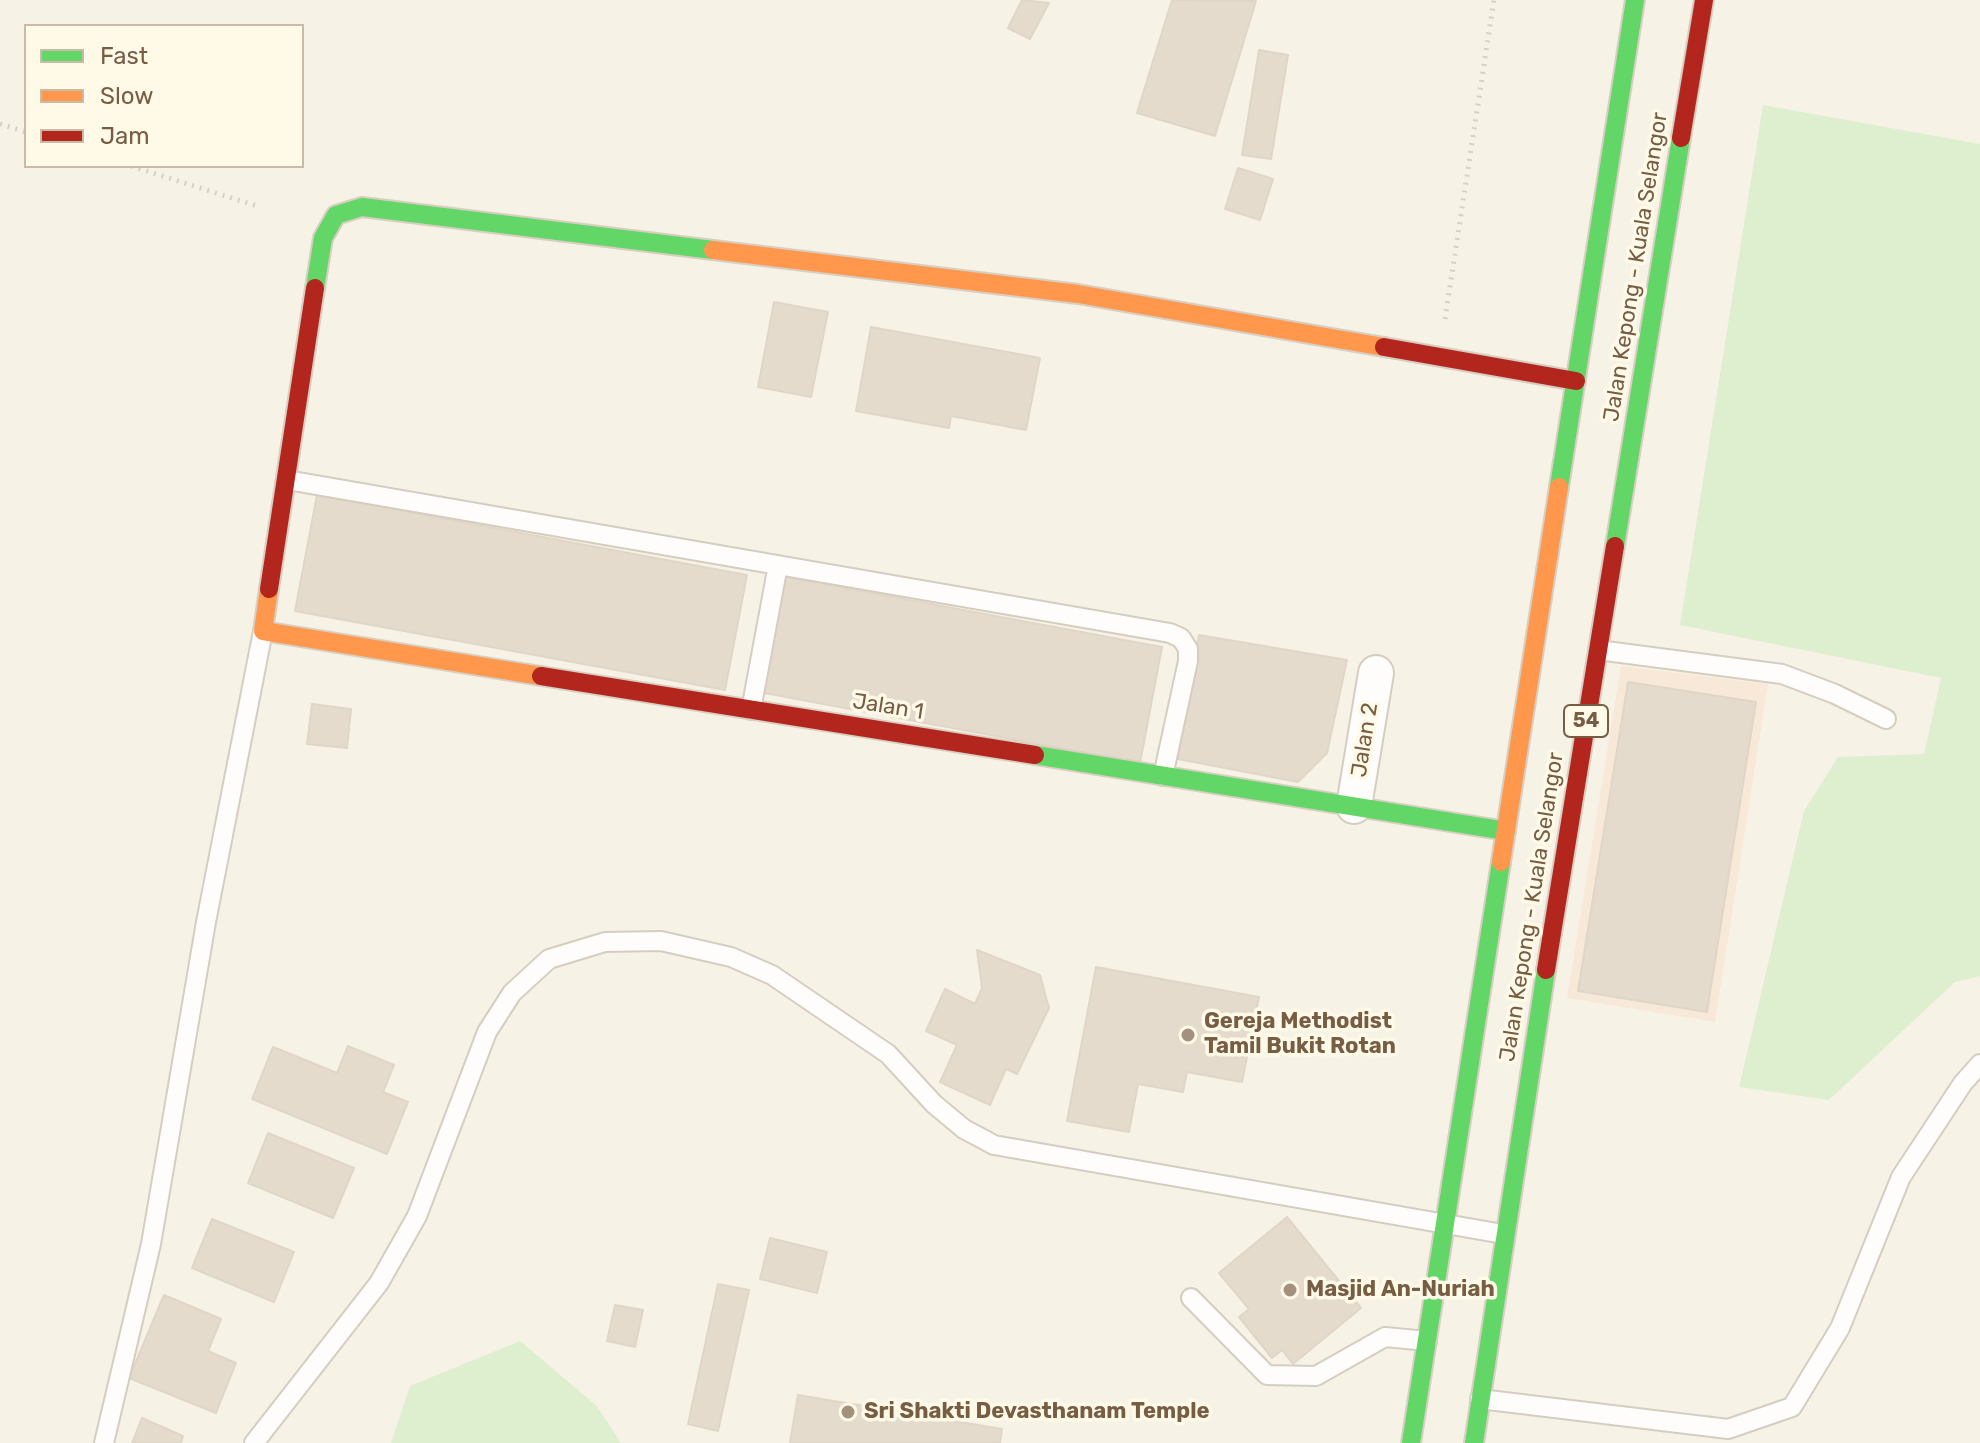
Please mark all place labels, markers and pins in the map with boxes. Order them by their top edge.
place label: Gereja Methodist Tamil Bukit Rotan [1204,1009,1396,1060]
marker: Gereja Methodist Tamil Bukit Rotan [1179,1026,1197,1044]
place label: Masjid An-Nuriah [1306,1277,1495,1303]
marker: Masjid An-Nuriah [1281,1281,1299,1299]
place label: Sri Shakti Devasthanam Temple [864,1399,1209,1425]
marker: Sri Shakti Devasthanam Temple [839,1403,857,1421]

